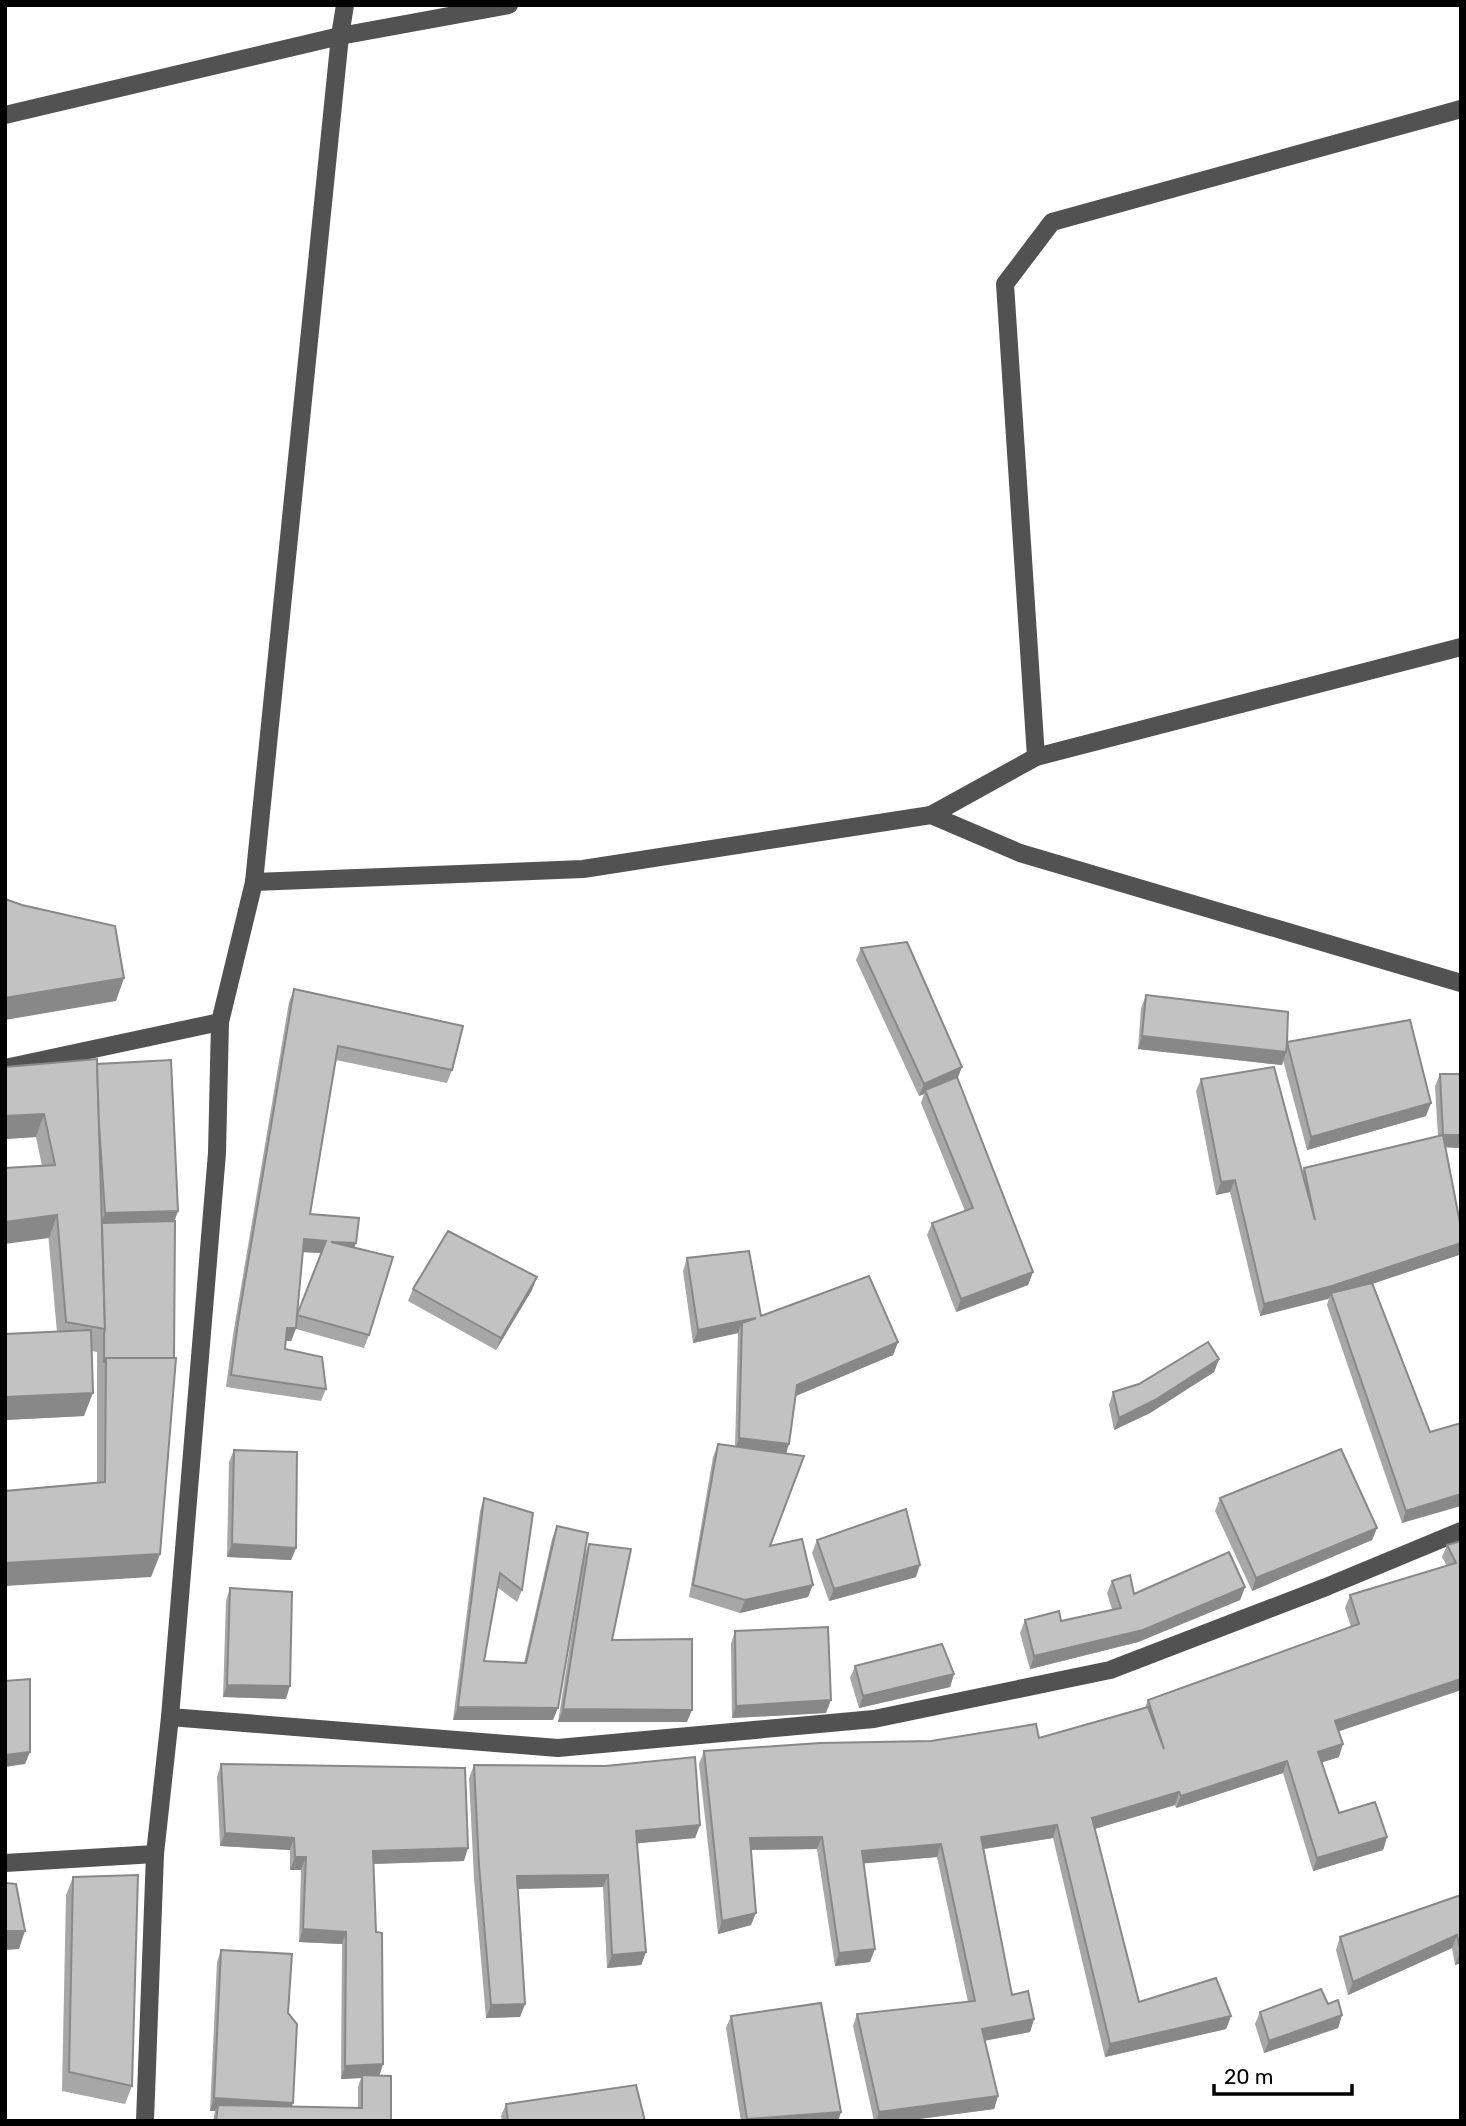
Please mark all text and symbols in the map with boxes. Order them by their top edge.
scale bar [1214,2052,1352,2096]
text: 20 m [1224,2064,1273,2089]

